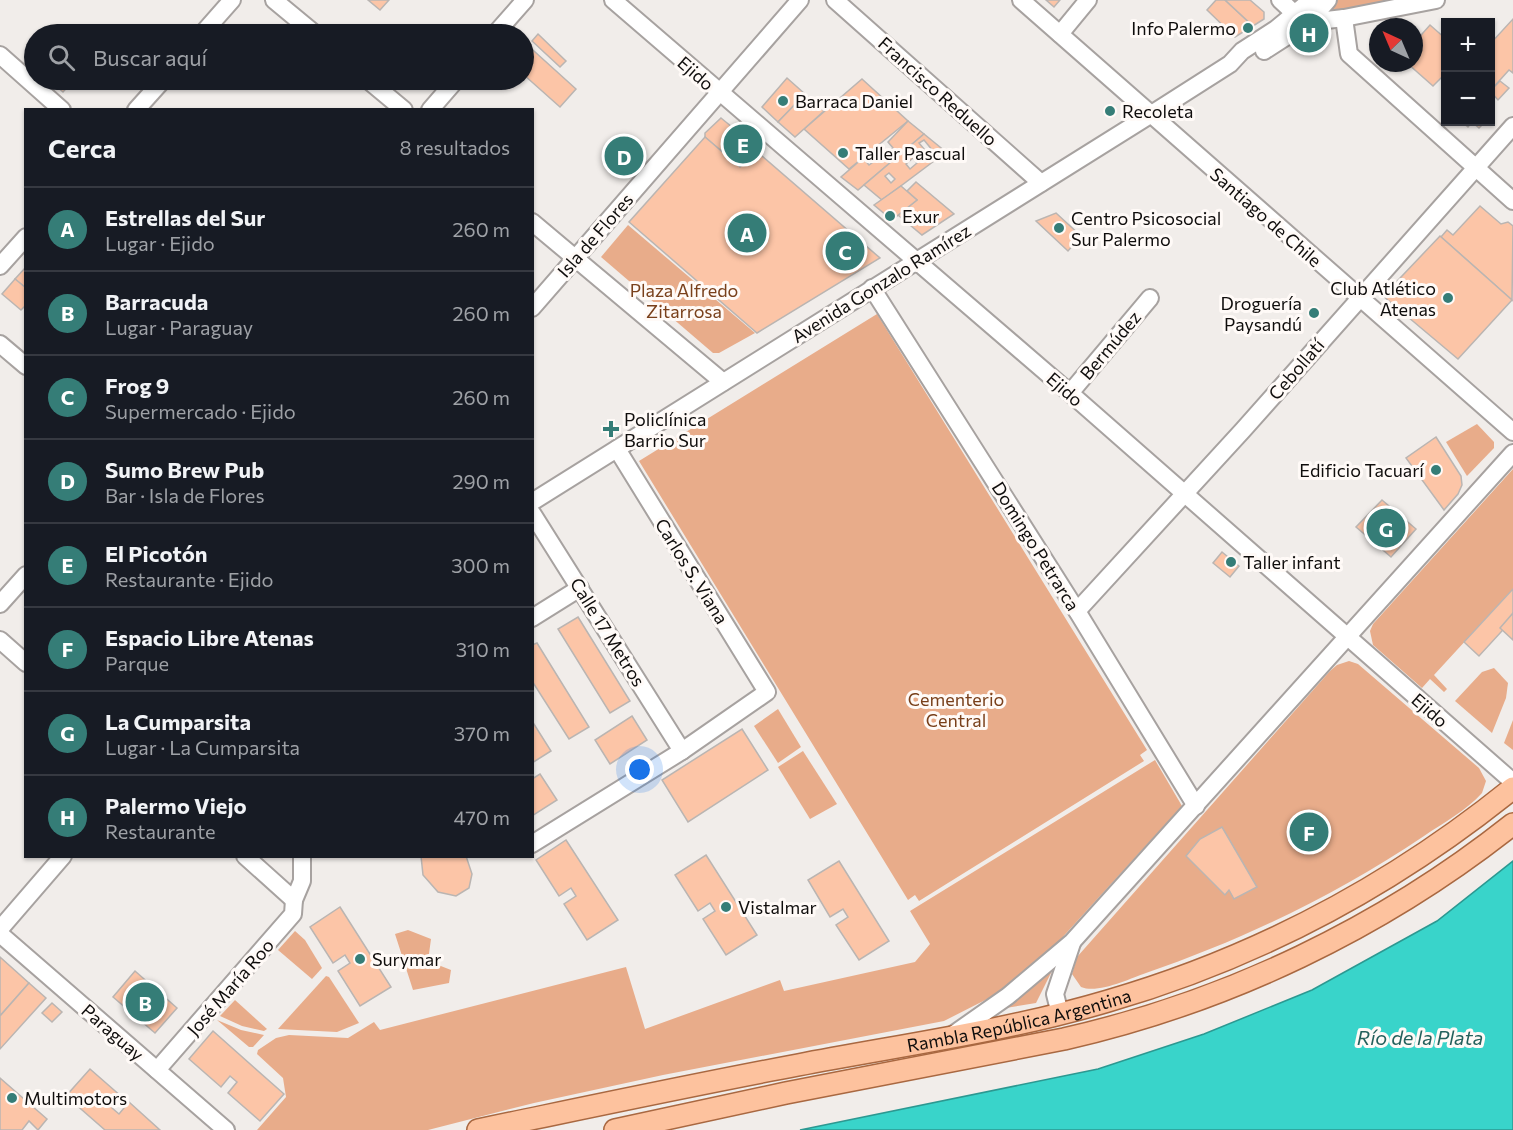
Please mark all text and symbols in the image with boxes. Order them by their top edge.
pin: H [1290,10,1328,56]
place label: Info Palermo [1131,17,1236,39]
north arrow [1369,18,1423,72]
map controls [1441,18,1495,126]
button: + [1441,18,1495,72]
marker: Info Palermo [1241,21,1255,35]
search box [24,24,534,90]
street label: Francisco Reduello [874,32,1002,150]
icon: search [45,41,78,74]
text: Buscar aquí [93,44,207,71]
street label: Ejido [673,51,719,95]
button: − [1441,72,1495,126]
place label: Barraca Daniel [795,90,913,112]
marker: Barraca Daniel [776,94,790,108]
place label: Recoleta [1122,100,1193,122]
marker: Recoleta [1103,104,1117,118]
pin: E [724,122,762,166]
text: Cerca [48,132,116,163]
pin: D [604,134,644,178]
text: 8 resultados [399,135,510,159]
place label: Taller Pascual [855,142,966,164]
marker: Taller Pascual [836,146,850,160]
street label: Santiago de Chile [1206,163,1326,271]
street label: Isla de Flores [553,188,637,282]
text: Estrellas del Sur [105,204,265,231]
place label: Exur [902,205,940,227]
place label: Centro Psicosocial Sur Palermo [1071,207,1221,250]
marker: Exur [883,209,897,223]
pin: A [728,210,766,256]
text: A [60,217,75,241]
text: 260 m [452,217,510,241]
street label: Avenida Gonzalo Ramírez [787,219,975,347]
marker: Centro Psicosocial Sur Palermo [1052,221,1066,235]
pin: C [826,228,864,274]
text: Lugar · Ejido [105,231,215,255]
place label: Club Atlético Atenas [1330,277,1436,320]
park label: Plaza Alfredo Zitarrosa [630,279,738,322]
text: Barracuda [105,288,208,315]
marker: Club Atlético Atenas [1441,291,1455,305]
place label: Droguería Paysandú [1221,292,1302,335]
text: B [61,301,74,325]
text: 260 m [452,301,510,325]
street label: Bermúdez [1075,306,1145,384]
marker: Droguería Paysandú [1307,306,1321,320]
text: Lugar · Paraguay [105,315,253,339]
street label: Cebollatí [1263,333,1329,404]
street label: Ejido [1042,367,1088,411]
text: Frog 9 [105,372,169,399]
text: C [61,385,74,409]
text: 260 m [452,385,510,409]
text: Supermercado · Ejido [105,399,296,423]
place label: Policlínica Barrio Sur [624,408,706,451]
marker: Policlínica Barrio Sur [602,420,620,438]
text: Sumo Brew Pub [105,456,264,483]
place label: Edificio Tacuarí [1299,459,1425,481]
marker: Edificio Tacuarí [1429,463,1443,477]
text: D [60,469,75,493]
text: 290 m [452,469,510,493]
street label: Domingo Petrarca [988,478,1084,614]
text: Bar · Isla de Flores [105,483,265,507]
pin: G [1366,506,1406,550]
street label: Carlos S. Viana [651,514,733,628]
text: El Picotón [105,540,208,567]
place label: Taller infant [1243,551,1341,573]
text: E [62,553,73,577]
text: 300 m [451,553,510,577]
marker: Taller infant [1224,555,1238,569]
text: Restaurante · Ejido [105,567,273,591]
street label: Calle 17 Metros [566,574,650,690]
text: Espacio Libre Atenas [105,624,314,651]
text: F [62,637,73,661]
text: 310 m [456,637,510,661]
text: Parque [105,651,169,675]
park label: Cementerio Central [908,688,1004,731]
street label: Ejido [1407,688,1453,732]
text: La Cumparsita [105,708,251,735]
text: G [60,721,75,745]
text: 370 m [454,721,510,745]
text: Lugar · La Cumparsita [105,735,300,759]
your location [625,755,654,784]
text: Palermo Viejo [105,792,247,819]
text: H [60,805,75,829]
text: 470 m [454,805,510,829]
pin: F [1290,810,1328,854]
text: Restaurante [105,819,216,843]
place label: Vistalmar [738,896,817,918]
marker: Vistalmar [719,900,733,914]
street label: José María Roo [182,934,278,1040]
place label: Surymar [372,948,441,970]
marker: Surymar [353,952,367,966]
pin: B [126,980,164,1024]
street label: Rambla República Argentina [905,984,1134,1056]
street label: Paraguay [77,999,149,1065]
water label: Río de la Plata [1357,1025,1483,1049]
place label: Multimotors [24,1087,127,1109]
marker: Multimotors [5,1091,19,1105]

